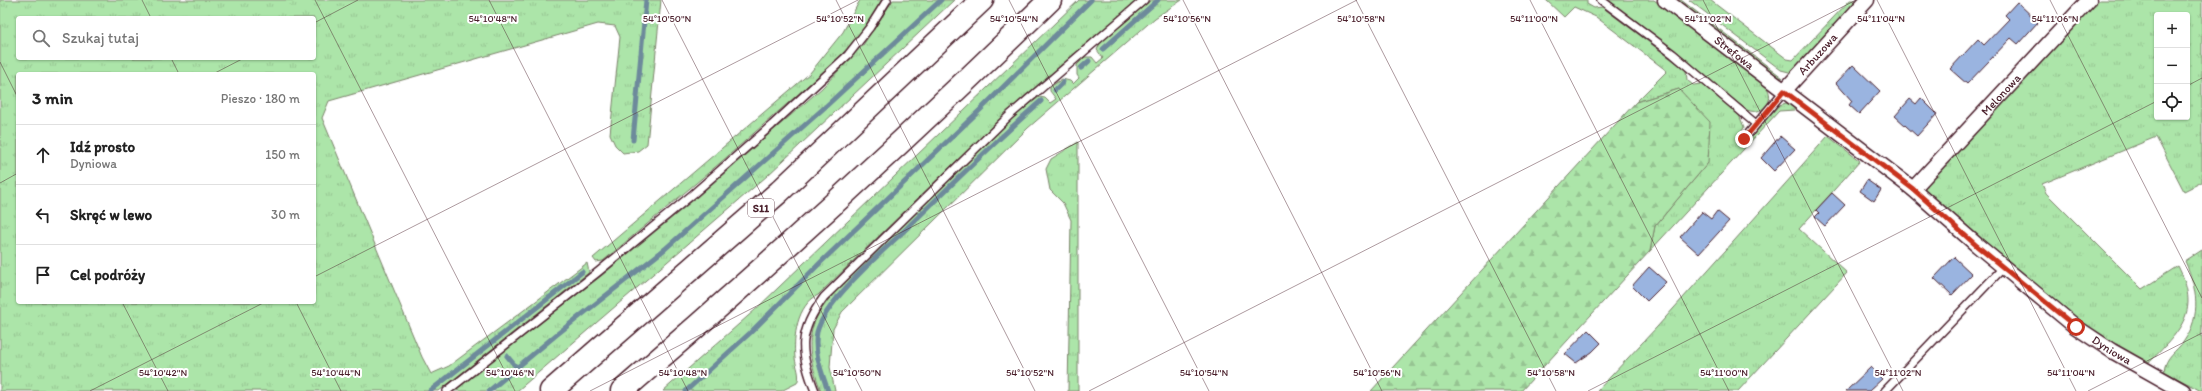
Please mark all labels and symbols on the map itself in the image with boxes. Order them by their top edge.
text: 54°10'48"N [469,12,518,25]
text: 54°10'50"N [643,12,692,25]
text: 54°10'52"N [816,12,864,25]
text: 54°10'54"N [990,12,1039,25]
text: 54°10'56"N [1163,12,1211,25]
text: 54°10'58"N [1337,12,1385,25]
text: 54°11'00"N [1510,12,1558,25]
text: 54°11'02"N [1684,12,1732,25]
text: 54°11'04"N [1857,12,1905,25]
text: 54°11'06"N [2031,12,2079,25]
street label: Arbuzowa [1795,30,1841,78]
street label: Strefowa [1711,33,1758,73]
street label: Melonowa [1978,70,2024,118]
route end [1735,130,1753,148]
road number: S11 [748,199,774,217]
route start [2067,318,2085,336]
street label: Dyniowa [2089,333,2134,368]
text: 54°10'42"N [139,366,188,379]
text: 54°10'44"N [311,366,361,379]
text: 54°10'46"N [486,366,535,379]
text: 54°10'48"N [659,366,708,379]
text: 54°10'50"N [833,366,882,379]
text: 54°10'52"N [1006,366,1054,379]
text: 54°10'54"N [1180,366,1229,379]
text: 54°10'56"N [1353,366,1401,379]
text: 54°10'58"N [1527,366,1575,379]
text: 54°11'00"N [1700,366,1748,379]
text: 54°11'02"N [1874,366,1922,379]
text: 54°11'04"N [2047,366,2095,379]

